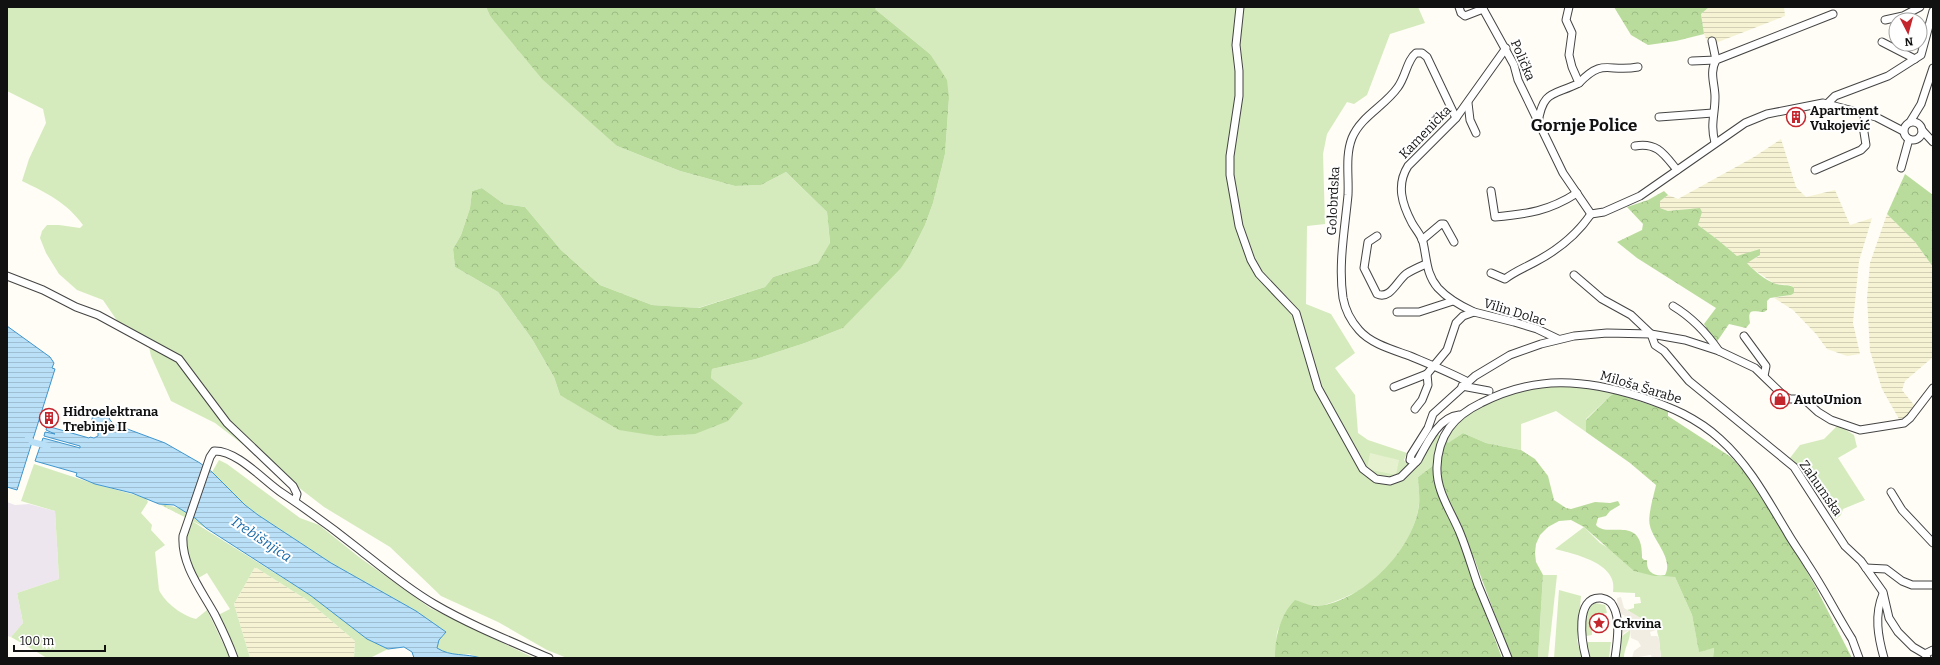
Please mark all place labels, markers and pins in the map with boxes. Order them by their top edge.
place label: Apartment Vukojević [1810,103,1879,134]
building icon: Apartment Vukojević [1785,106,1807,128]
shop icon: AutoUnion [1769,388,1791,410]
place label: AutoUnion [1794,392,1862,407]
place label: Hidroelektrana Trebinje II [63,404,159,435]
building icon: Hidroelektrana Trebinje II [38,407,60,429]
place icon: Crkvina [1588,612,1610,634]
place label: Crkvina [1613,616,1662,631]

